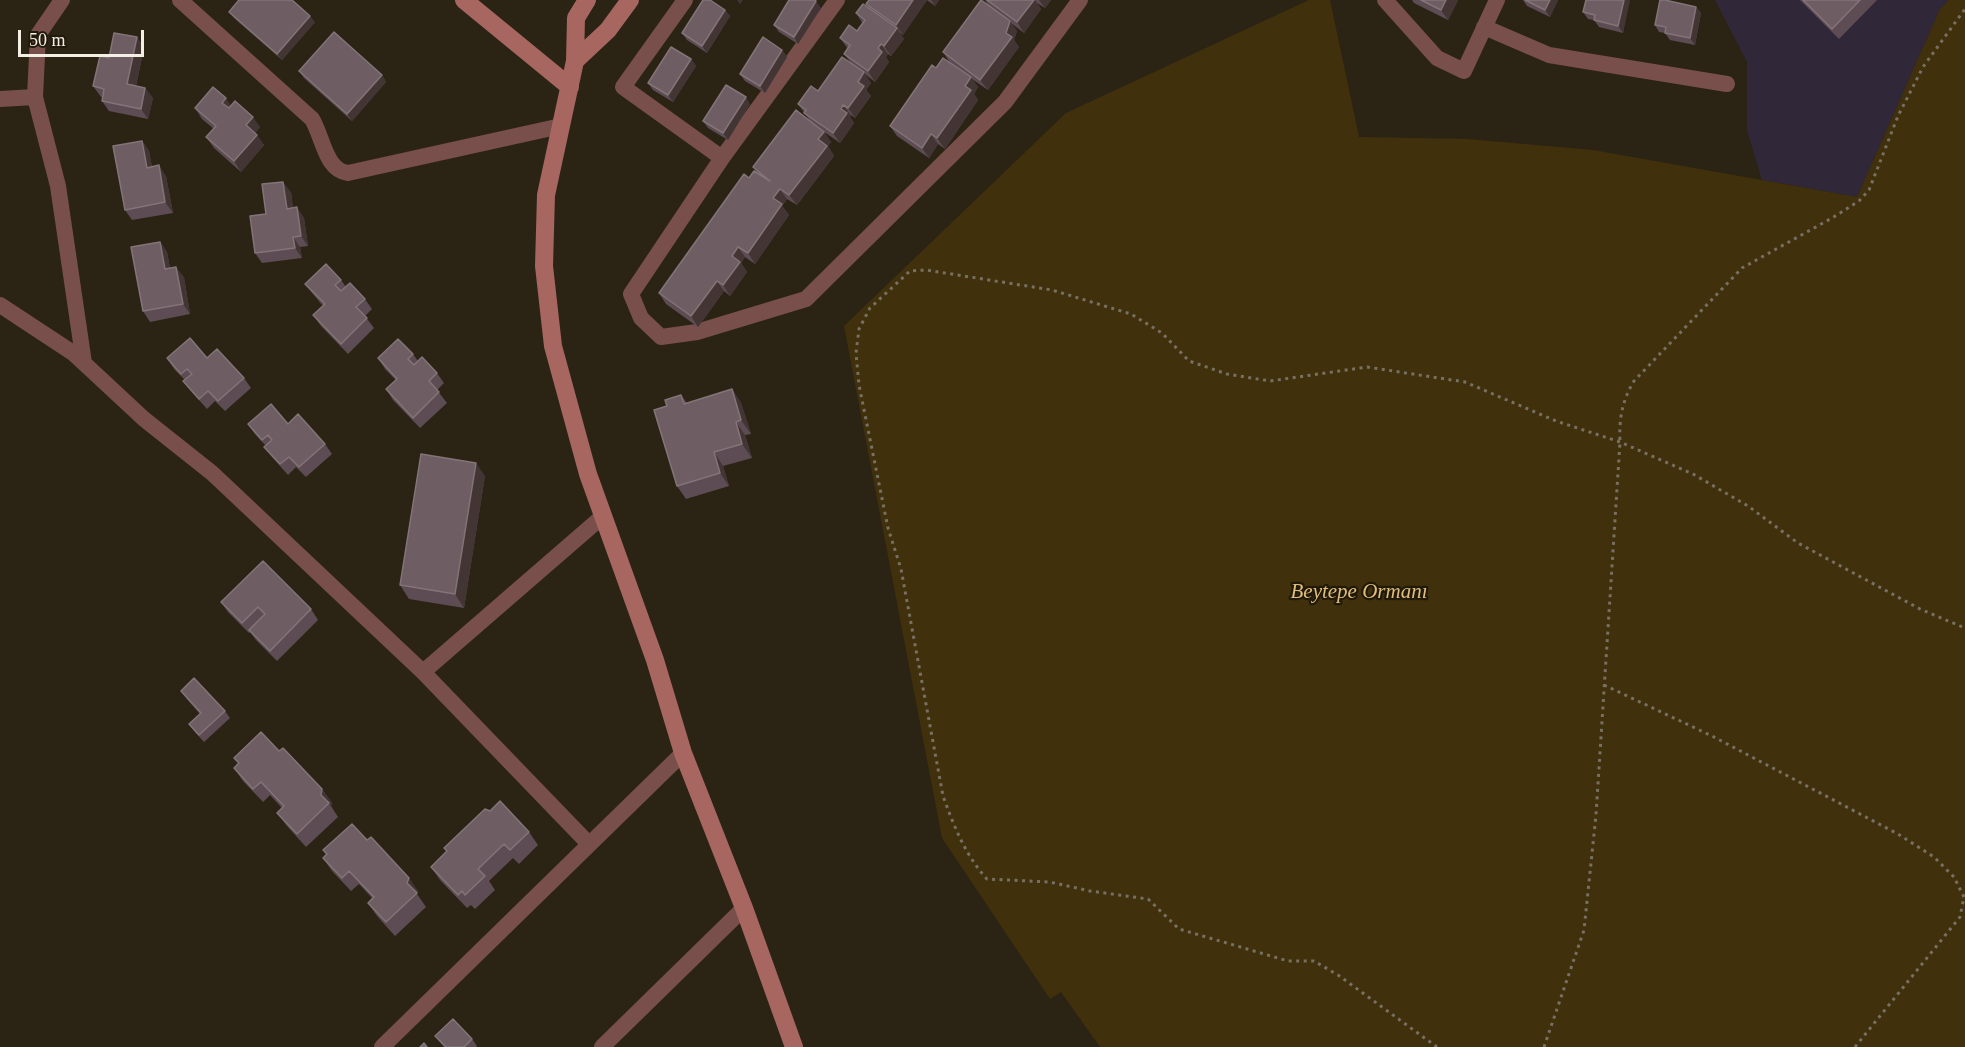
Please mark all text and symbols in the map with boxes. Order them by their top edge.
scale bar [21,18,147,56]
text: 50 m [29,30,66,50]
park label: Beytepe Ormanı [1290,579,1428,605]

